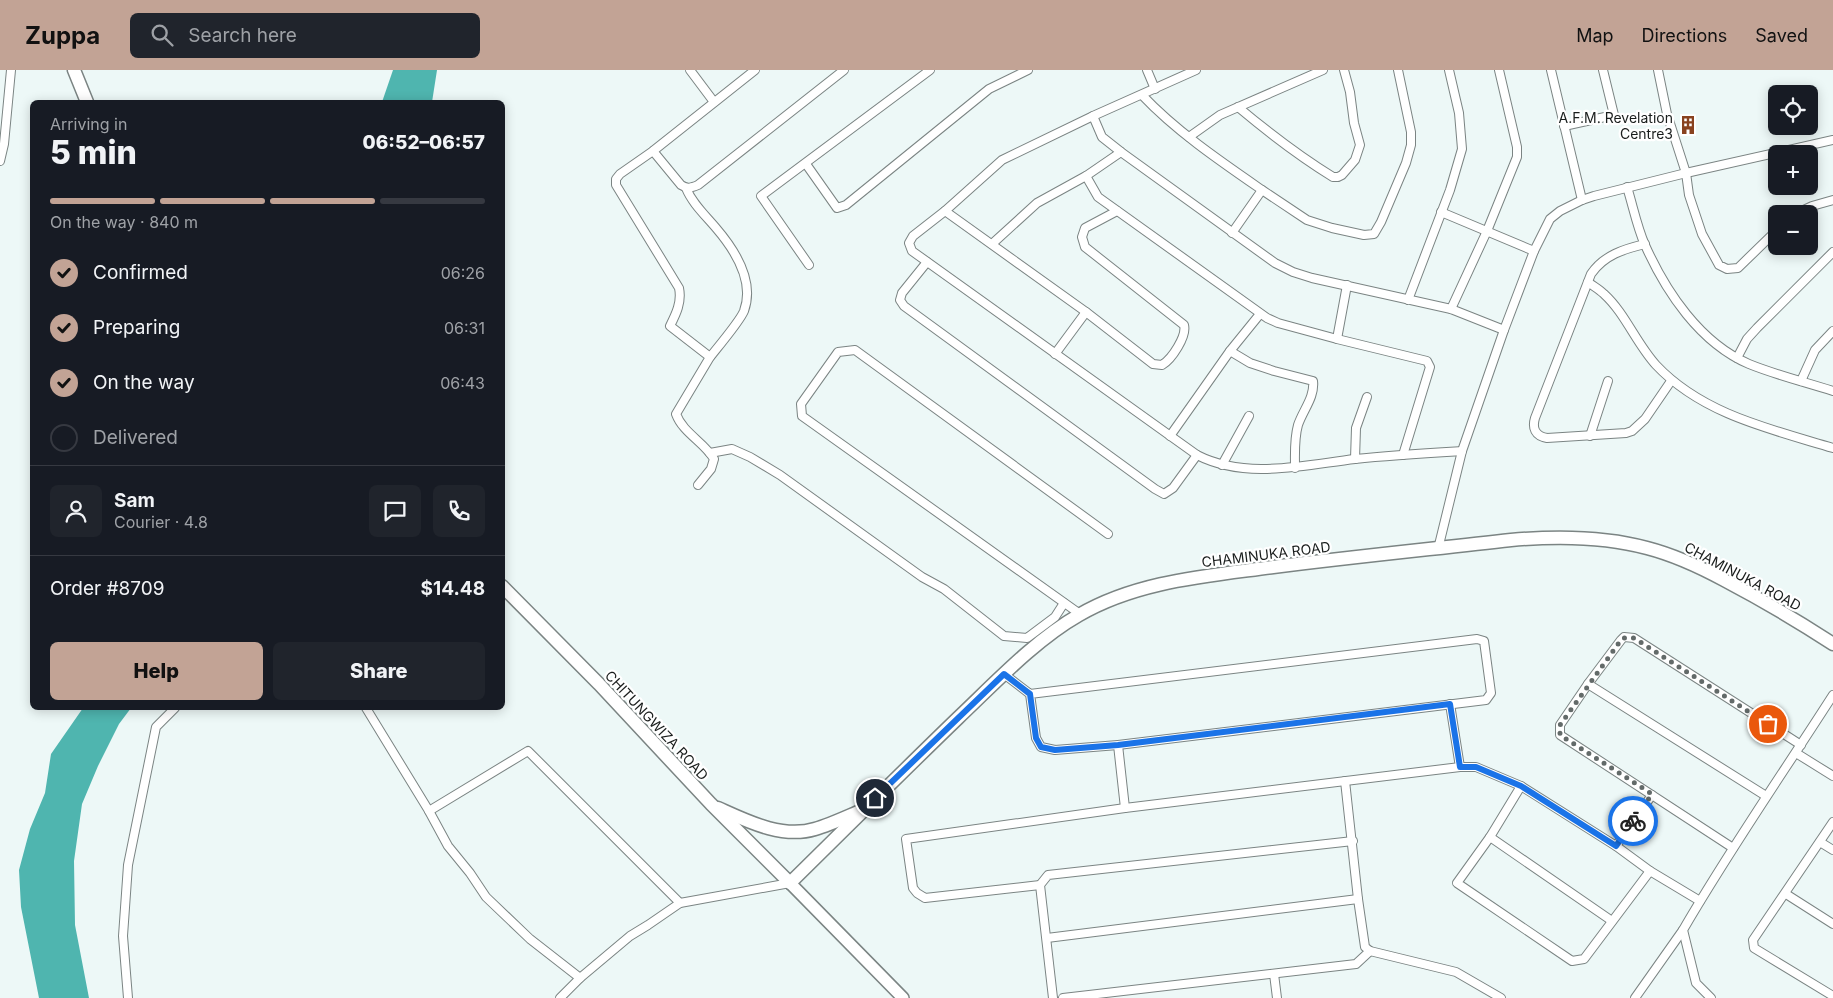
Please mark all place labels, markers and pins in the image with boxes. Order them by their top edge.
place label: A.F.M. Revelation Centre3 [1559,109,1673,142]
building icon: A.F.M. Revelation Centre3 [1677,114,1699,136]
pin [1747,703,1789,745]
pin [854,777,896,819]

